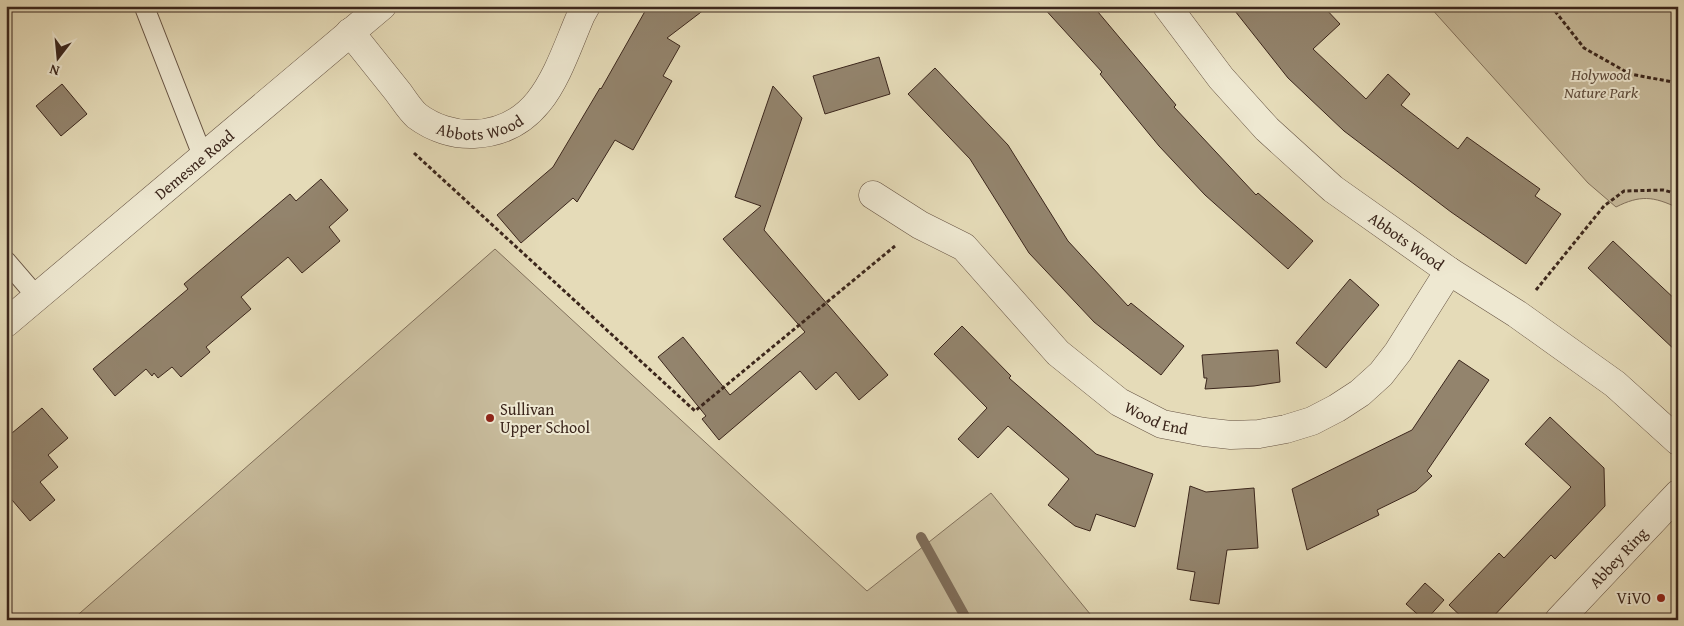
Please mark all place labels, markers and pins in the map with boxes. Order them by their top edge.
place label: Sullivan Upper School [500,397,590,439]
marker: Sullivan Upper School [484,412,496,424]
place label: ViVO [1616,586,1651,610]
marker: ViVO [1655,592,1667,604]

